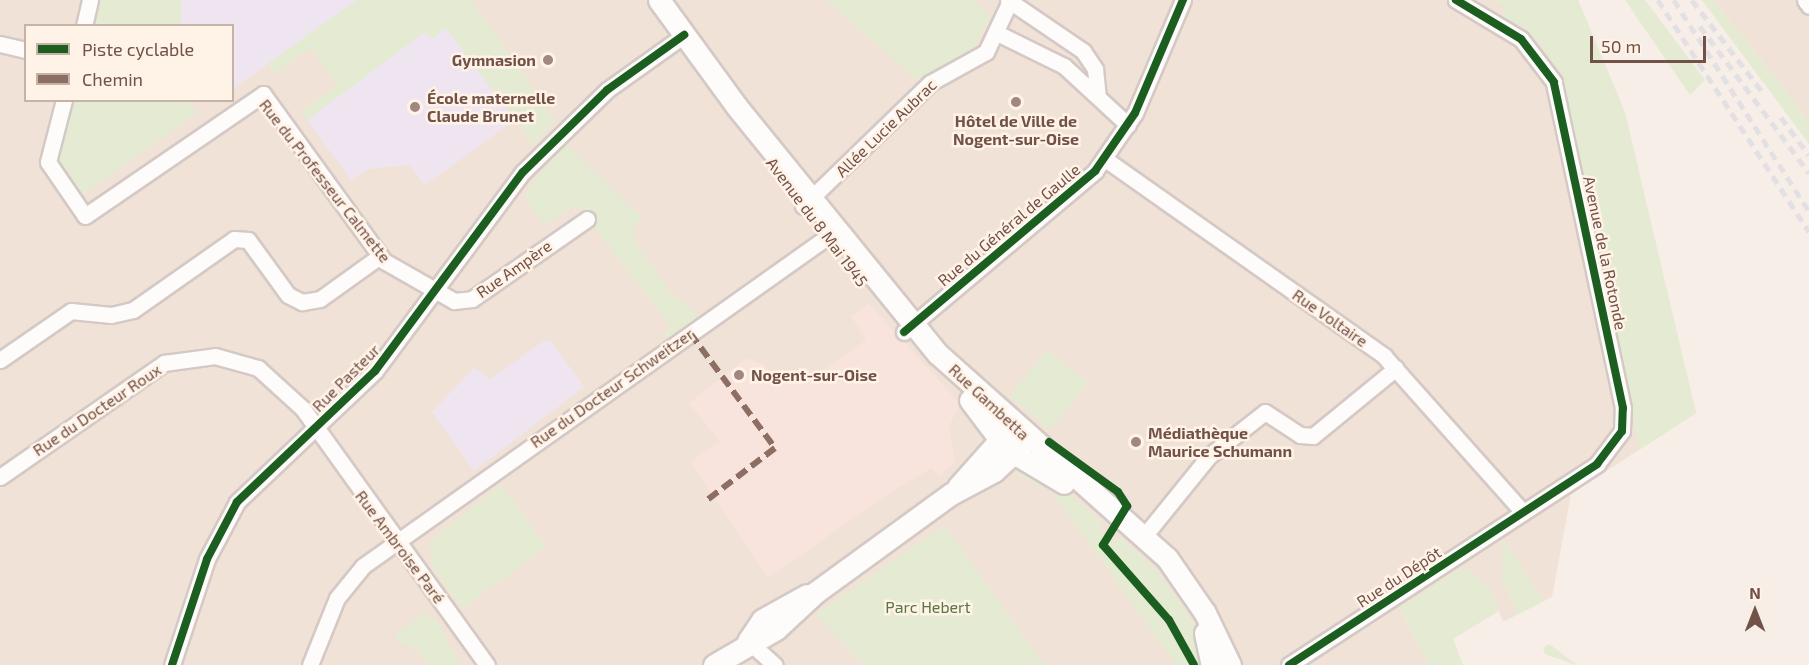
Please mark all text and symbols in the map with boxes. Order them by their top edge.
legend [24,24,234,102]
scale bar [1593,24,1708,62]
text: 50 m [1601,35,1641,57]
text: Piste cyclable [82,38,194,60]
place label: Gymnasion [452,50,536,70]
marker: Gymnasion [541,53,555,67]
text: Chemin [82,68,143,90]
street label: Allée Lucie Aubrac [832,75,940,181]
place label: École maternelle Claude Brunet [427,88,555,126]
street label: Rue du Professeur Calmette [255,95,395,267]
marker: Hôtel de Ville de Nogent-sur-Oise [1009,95,1023,109]
marker: École maternelle Claude Brunet [408,100,422,114]
place label: Hôtel de Ville de Nogent-sur-Oise [953,111,1079,149]
street label: Avenue du 8 Mai 1945 [762,154,872,290]
street label: Rue du Général de Gaulle [934,160,1084,290]
street label: Avenue de la Rotonde [1579,174,1631,332]
street label: Rue Ampère [473,236,555,302]
street label: Rue Voltaire [1289,285,1371,351]
street label: Rue du Docteur Schweitzer [526,324,698,452]
street label: Rue Pasteur [308,340,384,416]
street label: Rue du Docteur Roux [29,360,165,460]
street label: Rue Gambetta [945,360,1033,444]
place label: Nogent-sur-Oise [751,365,877,385]
marker: Nogent-sur-Oise [732,368,746,382]
place label: Médiathèque Maurice Schumann [1148,423,1292,461]
marker: Médiathèque Maurice Schumann [1129,435,1143,449]
street label: Rue Ambroise Paré [351,487,449,607]
street label: Rue du Dépôt [1353,543,1445,611]
north arrow [1725,581,1785,641]
text: N [1749,583,1761,602]
park label: Parc Hebert [885,597,971,617]

